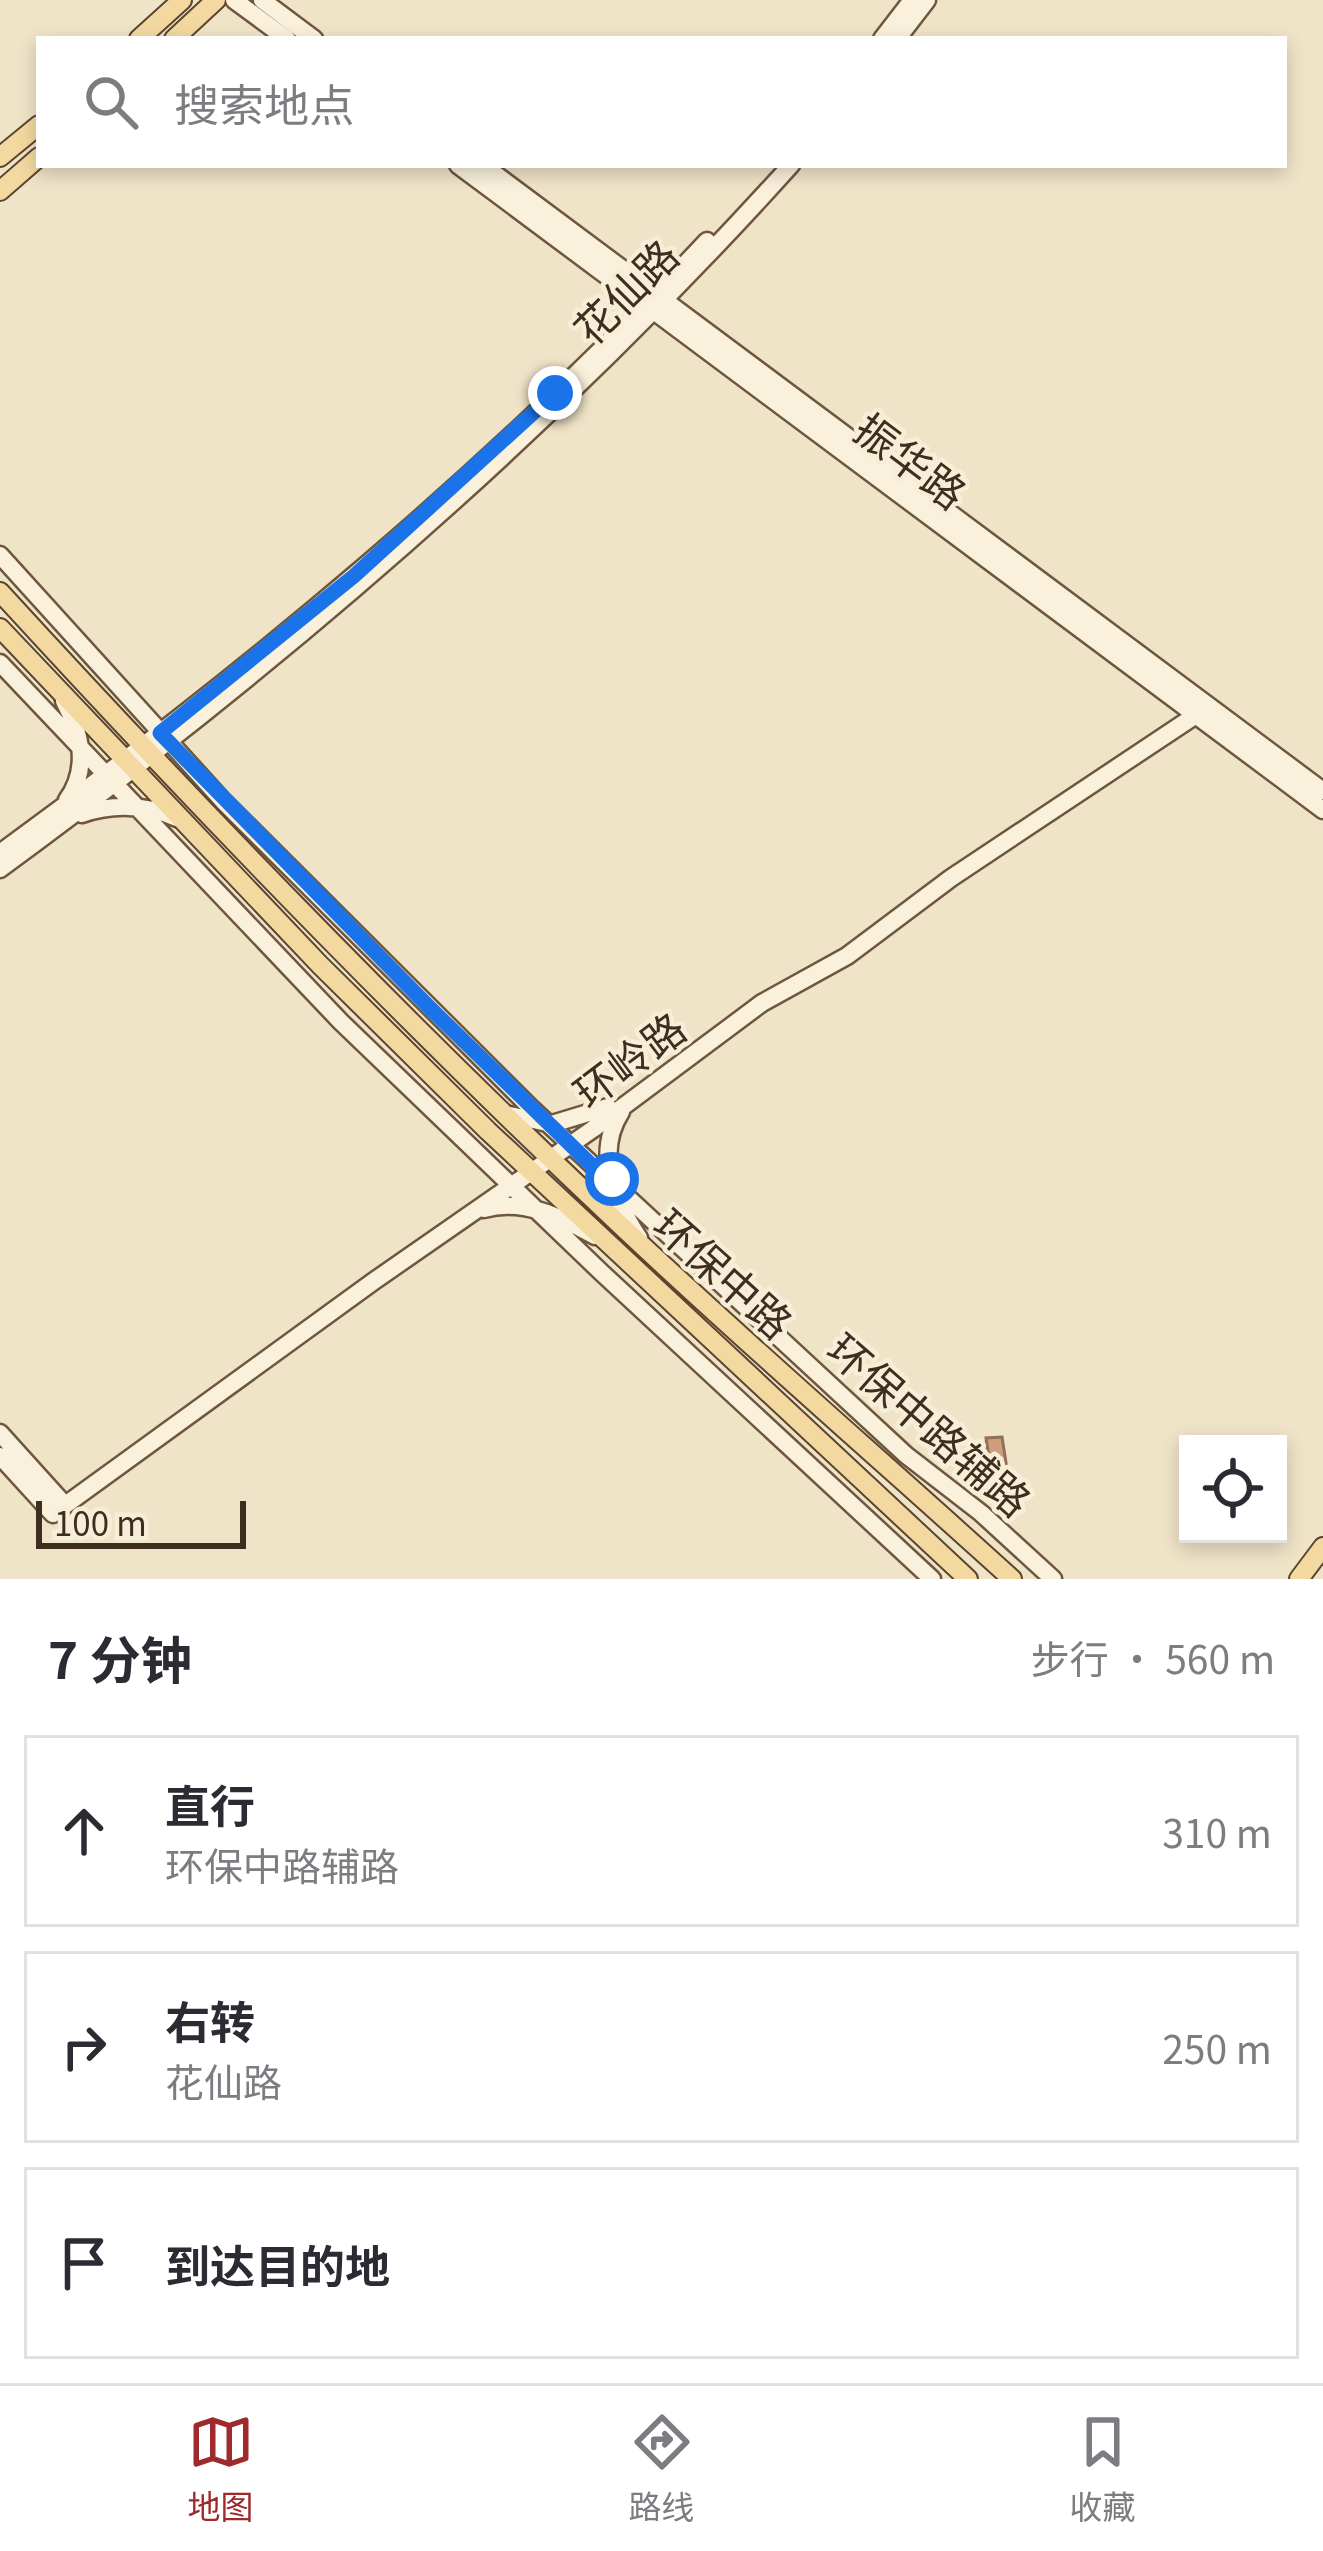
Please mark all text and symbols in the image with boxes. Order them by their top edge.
search box [36,36,1287,168]
icon: search [78,69,144,135]
text: 搜索地点 [174,70,354,135]
street label: 花仙路 [558,224,690,356]
route end [528,366,582,420]
street label: 振华路 [843,397,981,521]
street label: 环岭路 [559,996,697,1120]
route start [585,1152,639,1206]
street label: 环保中路 [642,1193,808,1351]
street label: 环保中路辅路 [816,1317,1046,1529]
map controls [1179,1435,1287,1543]
button: locate [1179,1435,1287,1543]
scale bar [36,1495,246,1548]
text: 100 m [54,1498,147,1546]
text: 7 分钟 [48,1620,192,1694]
text: 步行 · 560 m [1031,1629,1275,1685]
text: 直行 [165,1771,255,1836]
icon: ahead [51,1798,117,1864]
text: 310 m [1162,1803,1272,1859]
text: 环保中路辅路 [165,1836,399,1892]
text: 右转 [165,1987,255,2052]
icon: right [51,2014,117,2080]
text: 250 m [1162,2019,1272,2075]
text: 花仙路 [165,2052,282,2108]
icon: arrive [51,2230,117,2296]
text: 到达目的地 [165,2231,390,2296]
tab: 地图 [188,2409,254,2529]
tab: 路线 [629,2409,695,2529]
tab: 收藏 [1070,2409,1136,2529]

